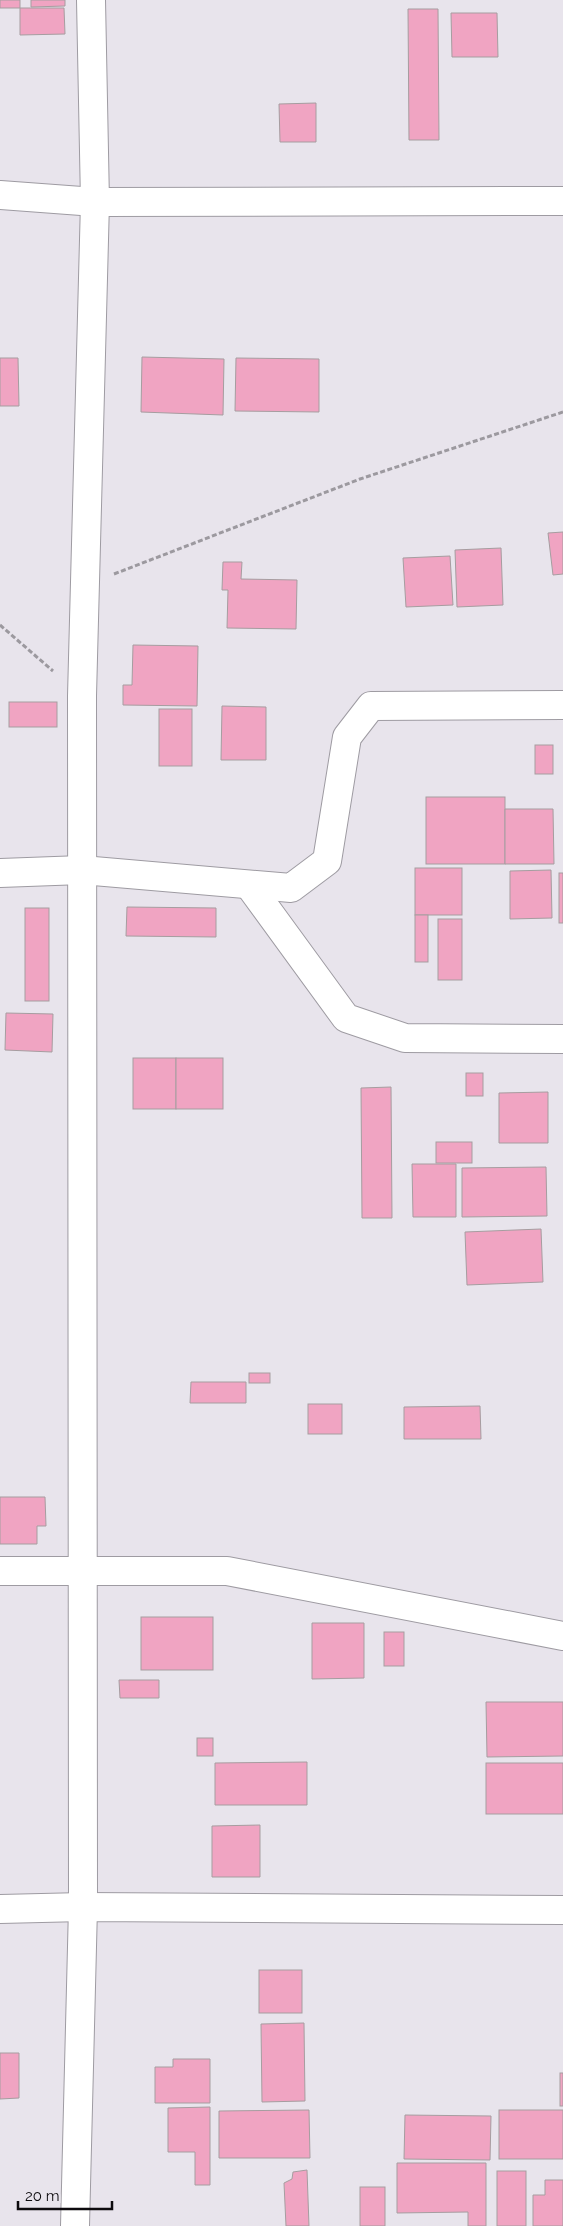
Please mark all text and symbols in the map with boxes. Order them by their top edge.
scale bar [18,2178,111,2210]
text: 20 m [25,2187,60,2205]

